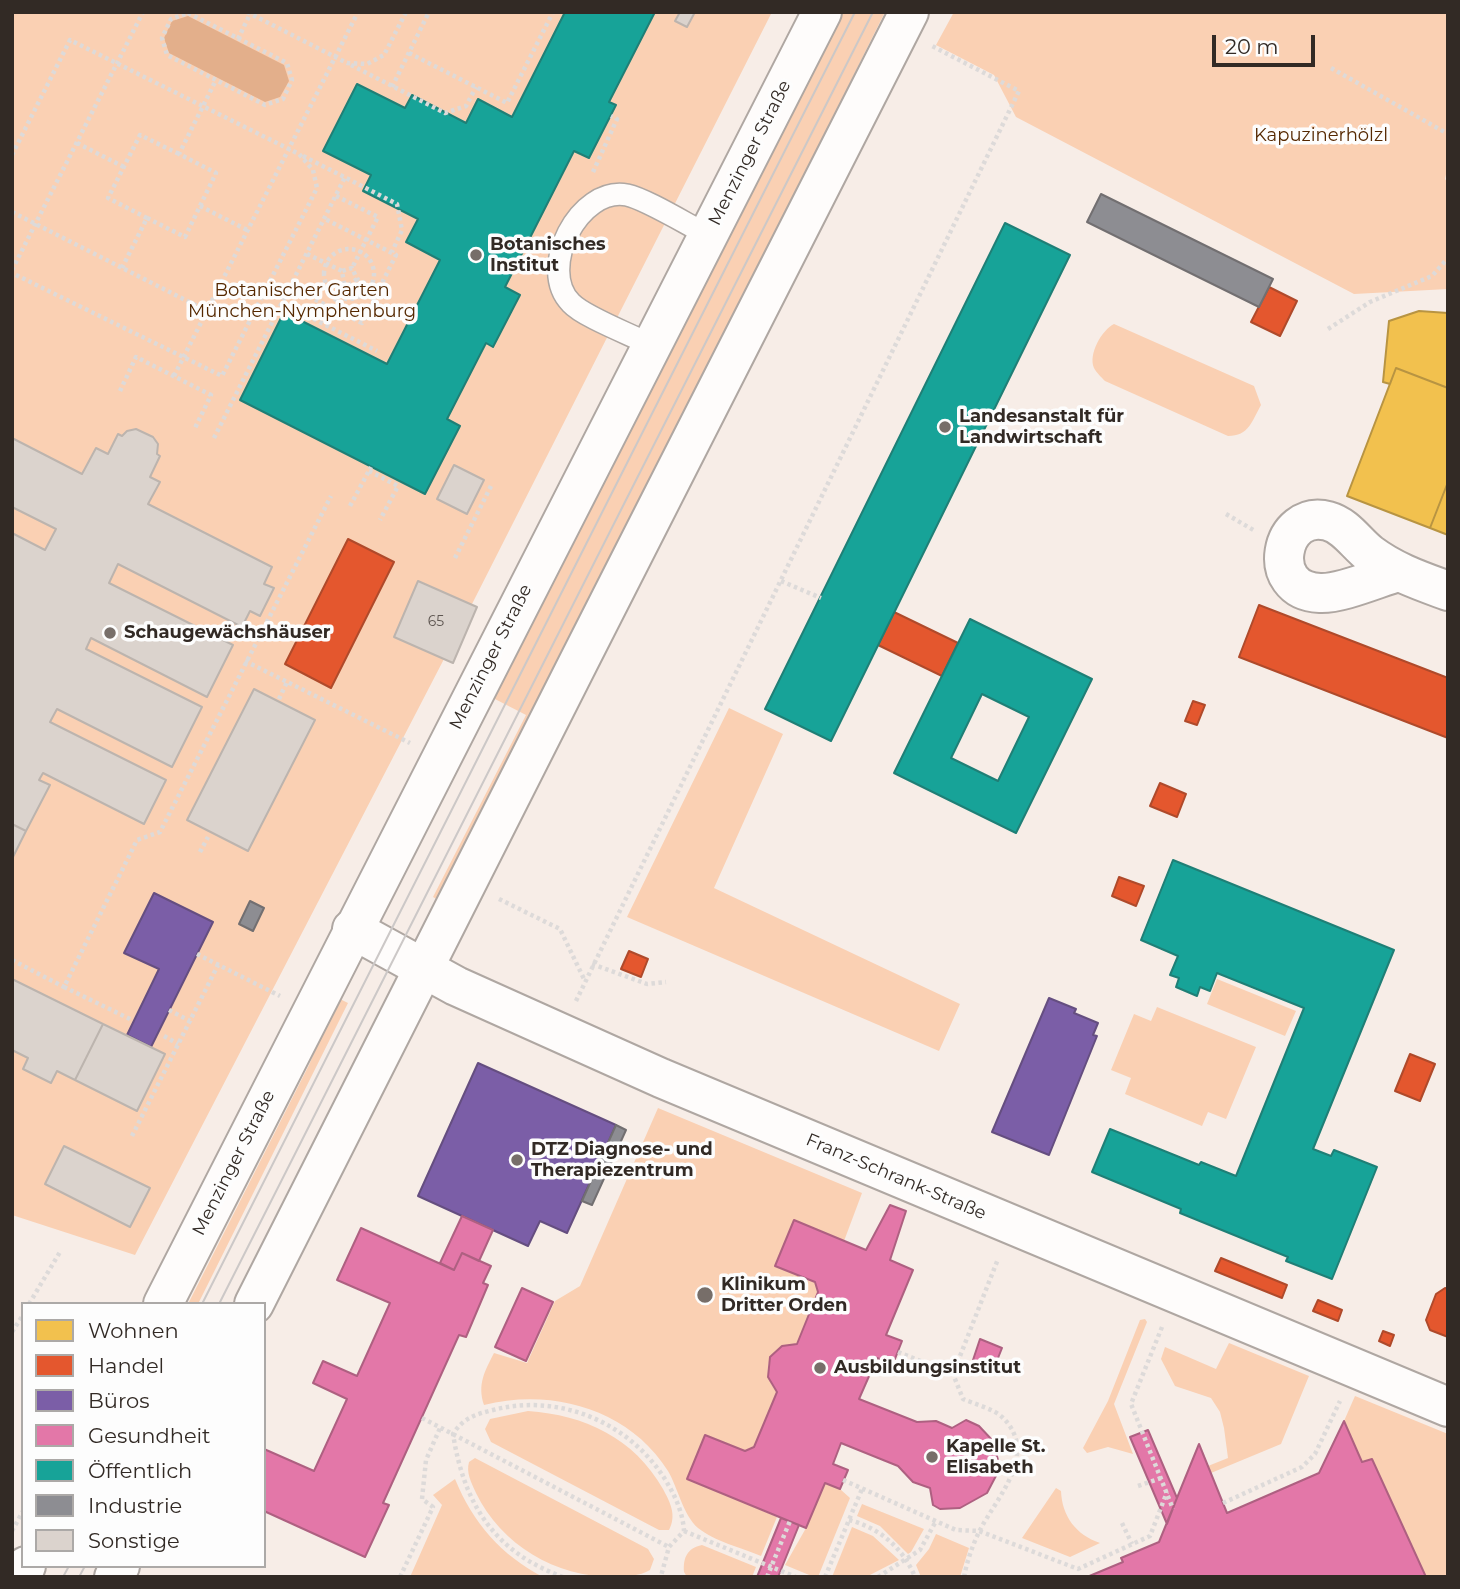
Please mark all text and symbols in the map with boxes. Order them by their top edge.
scale bar [1215,21,1318,65]
text: 20 m [1225,34,1279,59]
street label: Menzinger Straße [704,77,796,229]
park label: Kapuzinerhölzl [1254,125,1388,147]
place label: Botanisches Institut [490,234,606,276]
marker: Botanisches Institut [468,247,484,263]
park label: Botanischer Garten München-Nymphenburg [188,280,416,322]
place label: Landesanstalt für Landwirtschaft [959,406,1124,448]
marker: Landesanstalt für Landwirtschaft [937,419,953,435]
street label: Menzinger Straße [445,581,537,733]
house number: 65 [428,614,444,630]
place label: Schaugewächshäuser [124,622,331,644]
marker: Schaugewächshäuser [102,625,118,641]
street label: Menzinger Straße [188,1087,280,1239]
street label: Franz-Schrank-Straße [803,1129,989,1225]
place label: DTZ Diagnose- und Therapiezentrum [531,1139,713,1182]
marker: DTZ Diagnose- und Therapiezentrum [509,1152,525,1168]
place label: Klinikum Dritter Orden [721,1274,847,1316]
marker: Klinikum Dritter Orden [695,1285,715,1305]
legend [21,1302,266,1568]
text: Wohnen [88,1318,179,1343]
text: Handel [88,1353,164,1378]
place label: Ausbildungsinstitut [834,1357,1021,1379]
marker: Ausbildungsinstitut [812,1360,828,1376]
text: Büros [88,1388,150,1413]
text: Gesundheit [88,1423,211,1448]
place label: Kapelle St. Elisabeth [946,1436,1045,1478]
marker: Kapelle St. Elisabeth [924,1449,940,1465]
text: Öffentlich [88,1458,192,1483]
text: Industrie [88,1493,182,1518]
text: Sonstige [88,1528,180,1553]

